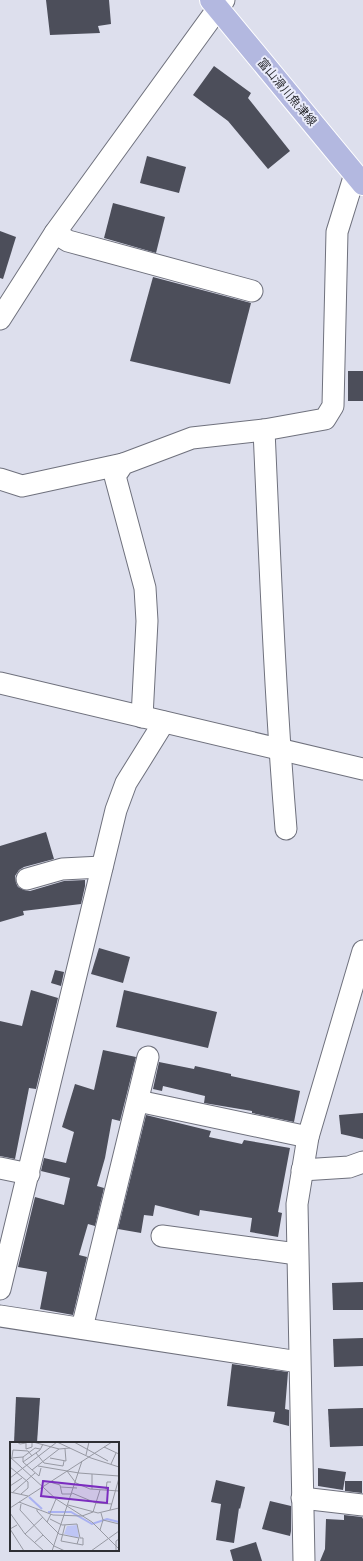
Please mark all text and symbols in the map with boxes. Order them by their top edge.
street label: 富山滑川魚津線 [254,54,321,129]
inset map [10,1442,119,1551]

